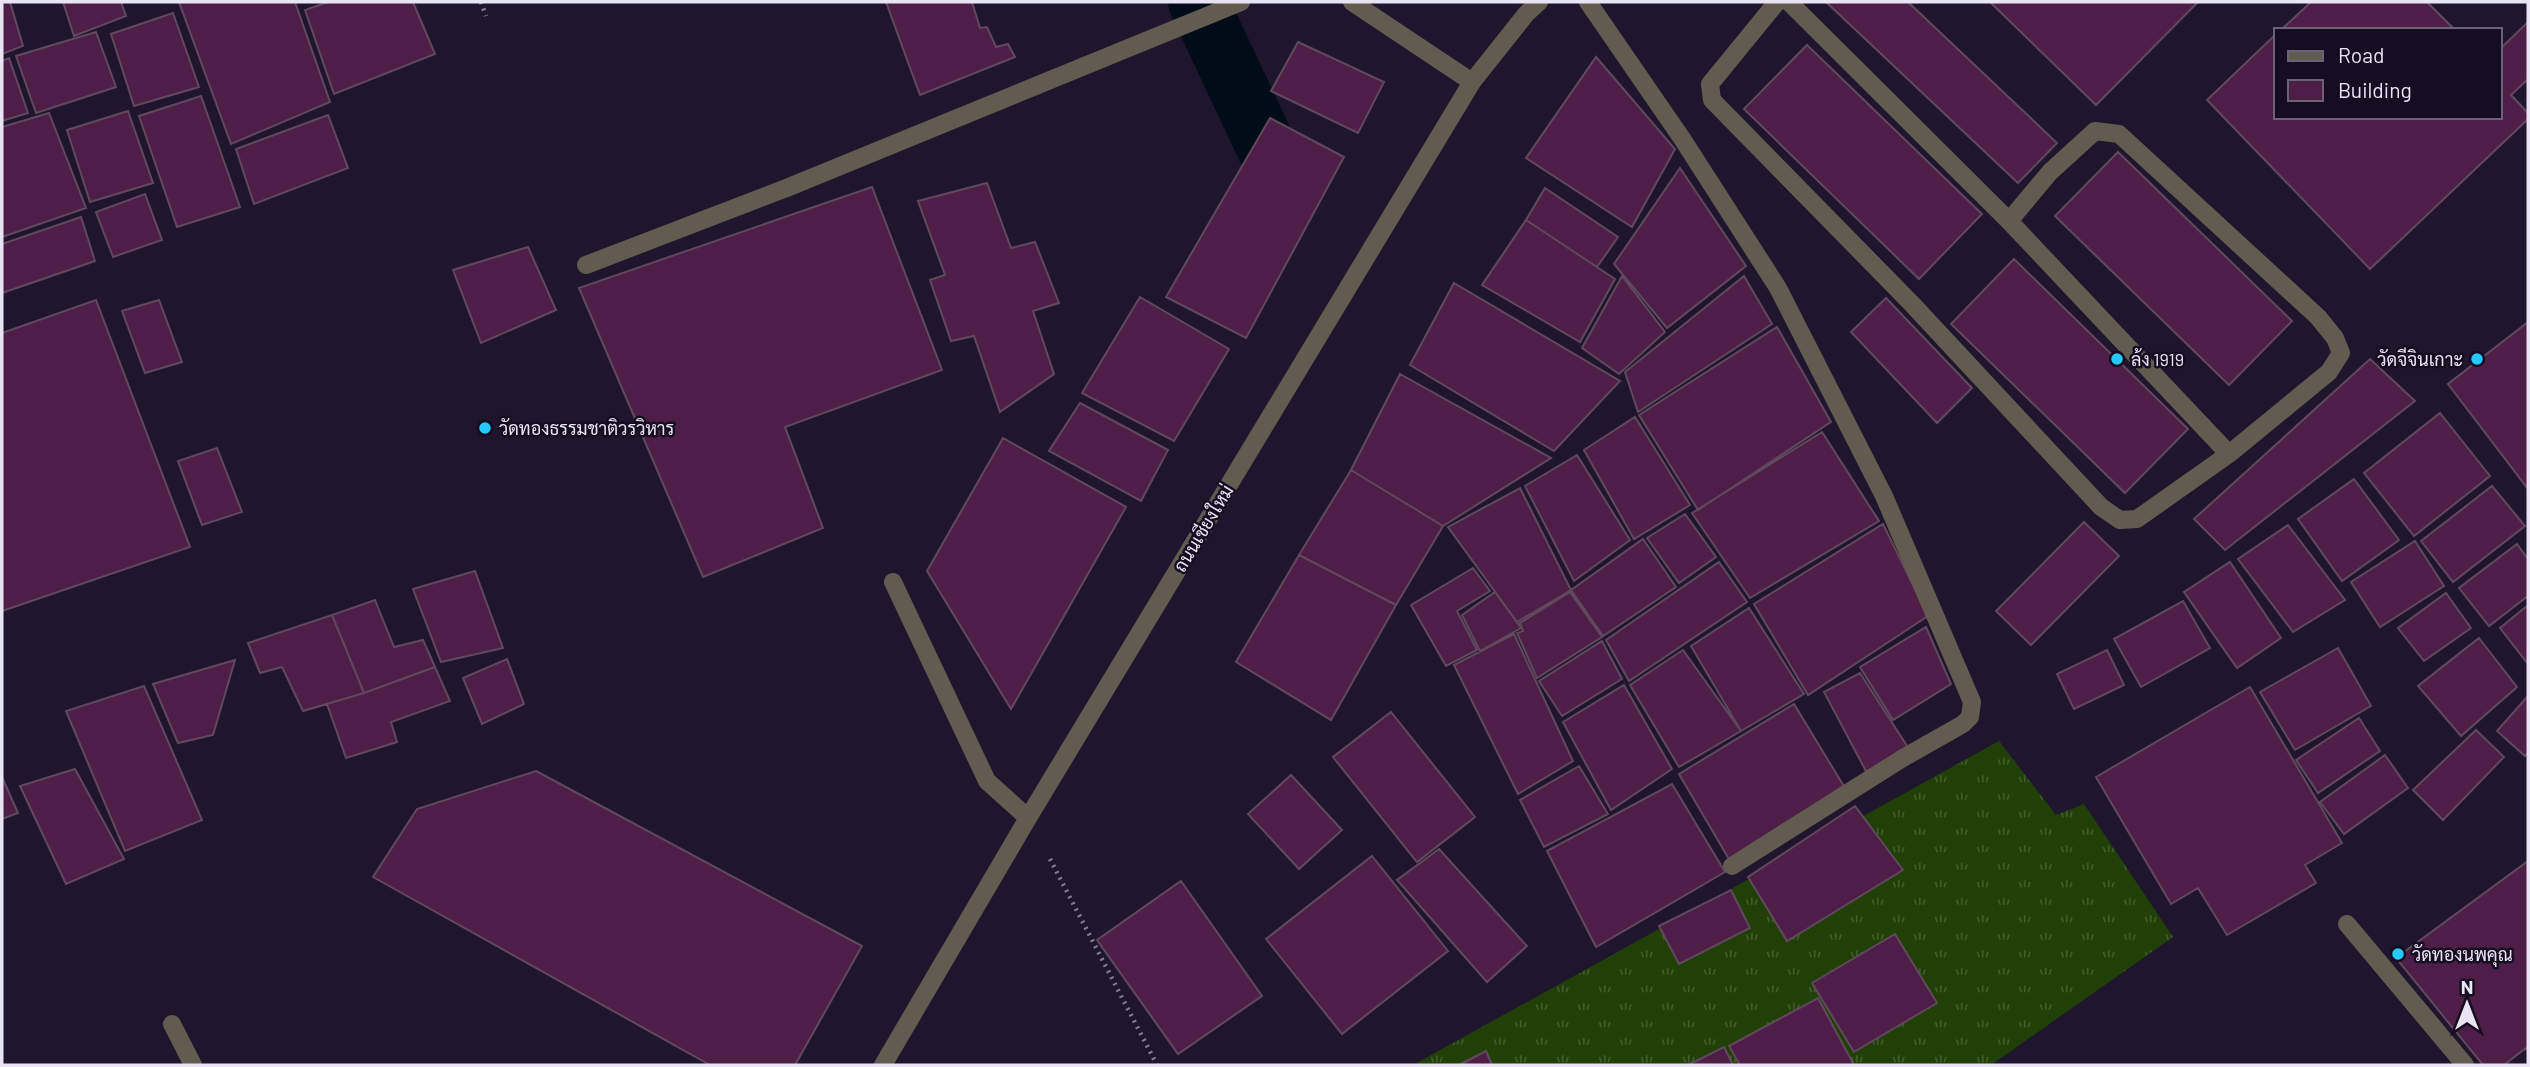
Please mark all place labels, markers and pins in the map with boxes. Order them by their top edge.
place label: วัดจีจินเกาะ [2377,347,2463,370]
place label: ล้ง 1919 [2131,348,2184,370]
marker: ล้ง 1919 [2109,351,2125,367]
marker: วัดจีจินเกาะ [2469,351,2485,367]
place label: วัดทองธรรมชาติวรวิหาร [499,417,675,439]
marker: วัดทองธรรมชาติวรวิหาร [477,420,493,436]
place label: วัดทองนพคุณ [2412,943,2513,967]
marker: วัดทองนพคุณ [2390,946,2406,962]

